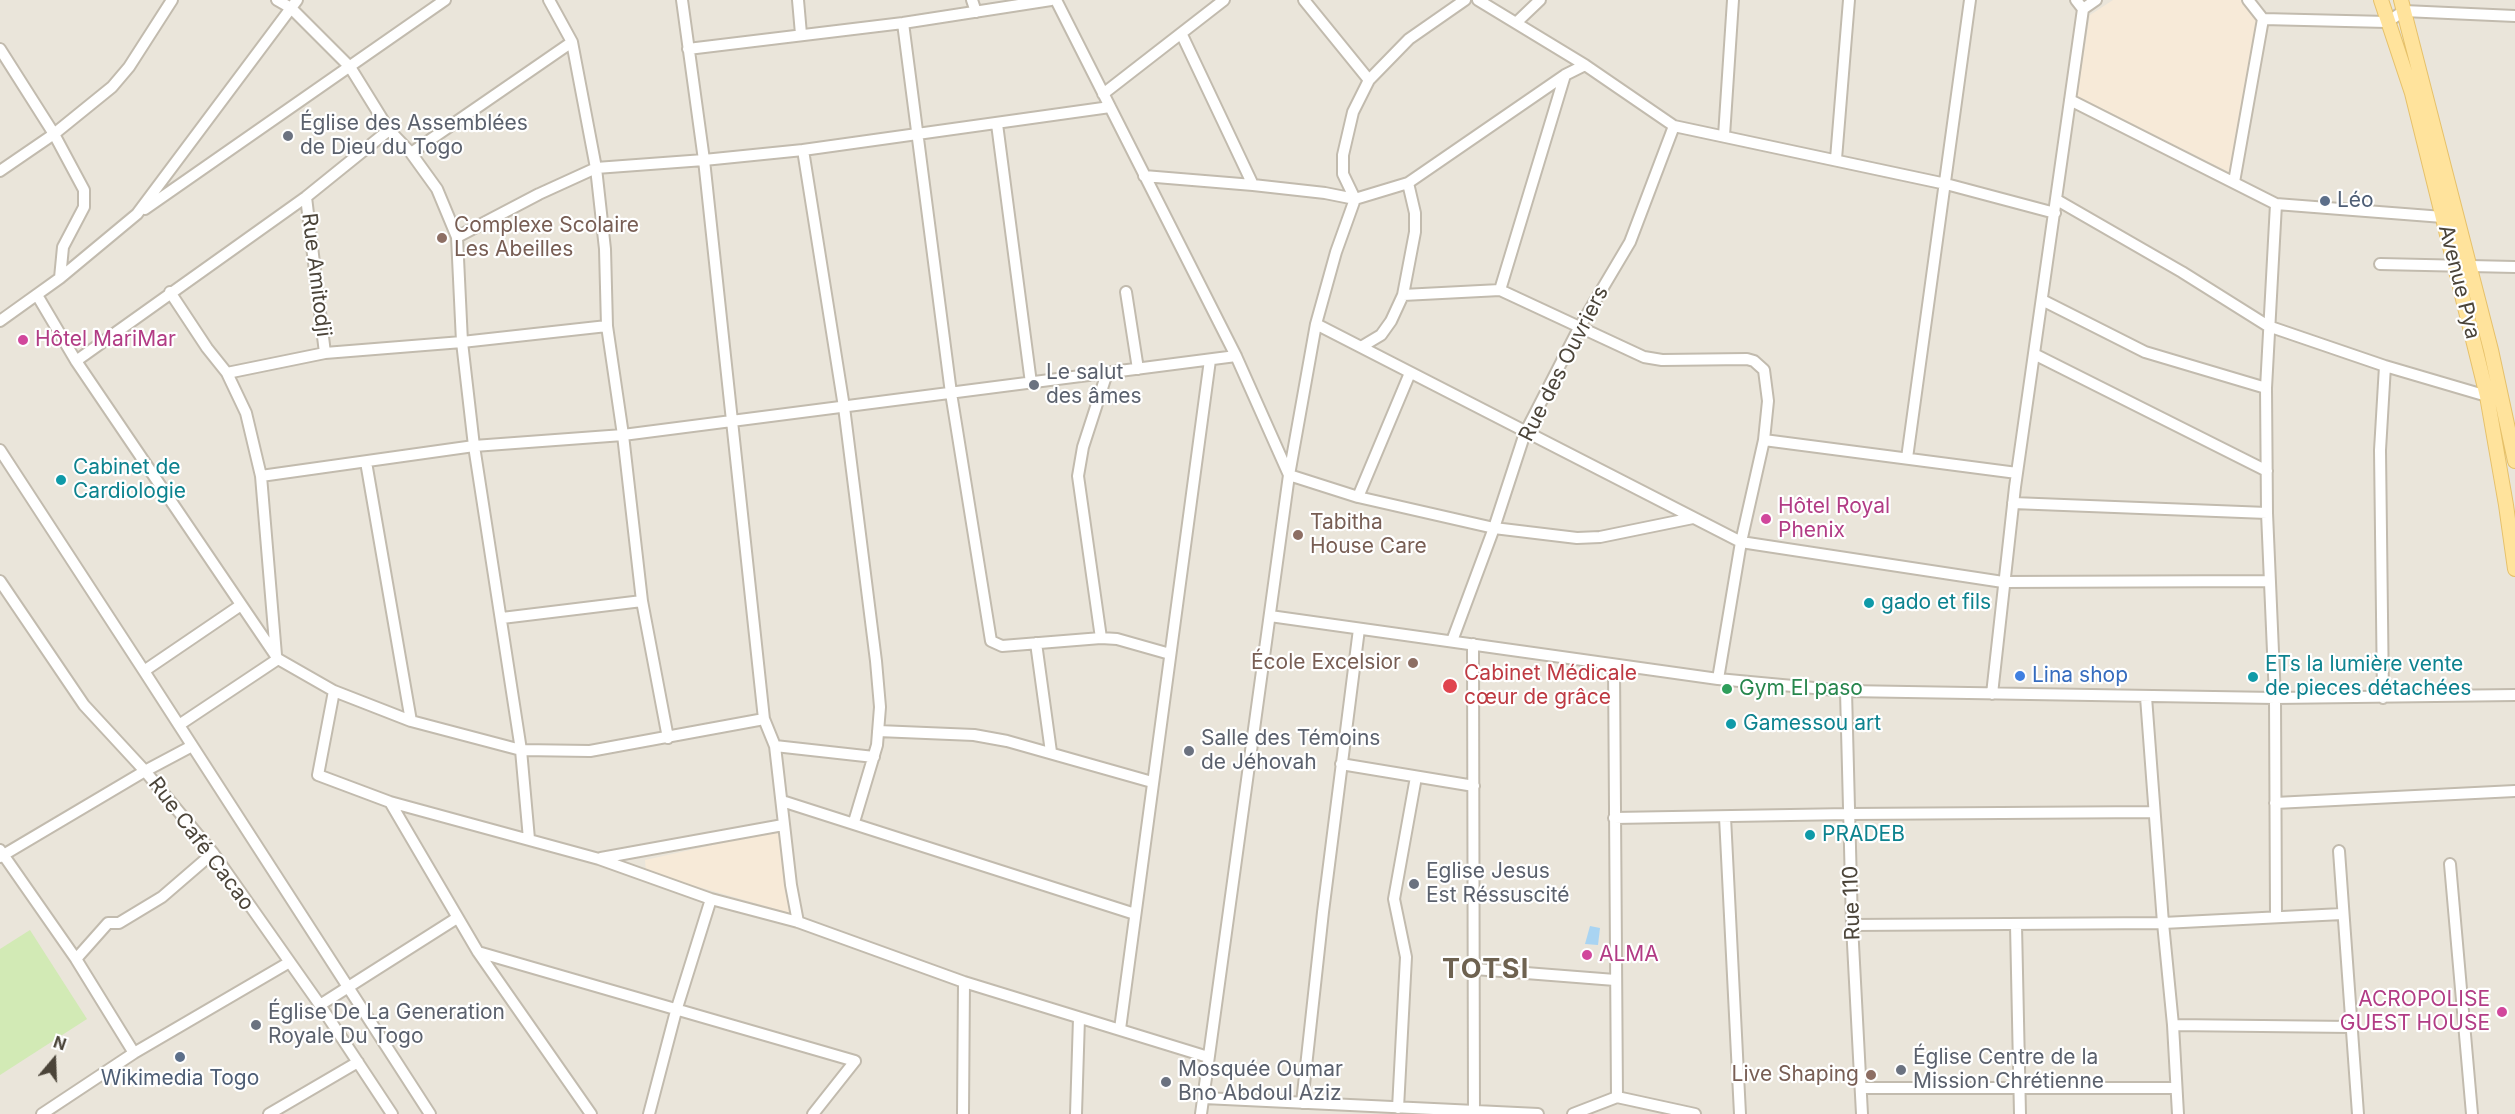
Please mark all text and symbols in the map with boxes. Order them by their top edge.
place label: Église des Assemblées de Dieu du Togo [300,111,528,161]
marker: Église des Assemblées de Dieu du Togo [281,129,295,143]
place label: Léo [2337,188,2374,214]
marker: Léo [2318,194,2332,208]
street label: Rue Amitodji [296,212,336,338]
place label: Complexe Scolaire Les Abeilles [454,213,639,263]
street label: Avenue Pya [2433,222,2485,342]
marker: Complexe Scolaire Les Abeilles [435,231,449,245]
street label: Rue des Ouvriers [1514,282,1614,446]
place label: Hôtel MariMar [35,327,176,353]
marker: Hôtel MariMar [16,333,30,347]
place label: Le salut des âmes [1046,360,1142,410]
marker: Le salut des âmes [1027,378,1041,392]
place label: Cabinet de Cardiologie [73,455,186,505]
marker: Cabinet de Cardiologie [54,473,68,487]
place label: Hôtel Royal Phenix [1778,494,1890,544]
place label: Tabitha House Care [1310,510,1427,560]
marker: Hôtel Royal Phenix [1759,512,1773,526]
marker: Tabitha House Care [1291,528,1305,542]
place label: gado et fils [1881,590,1991,616]
marker: gado et fils [1862,596,1876,610]
place label: École Excelsior [1251,650,1401,676]
place label: ETs la lumière vente de pieces détachées [2265,652,2471,702]
marker: École Excelsior [1406,656,1420,670]
place label: Cabinet Médicale cœur de grâce [1464,661,1637,711]
place label: Lina shop [2032,663,2128,689]
marker: Lina shop [2013,669,2027,683]
marker: ETs la lumière vente de pieces détachées [2246,670,2260,684]
place label: Gym El paso [1739,676,1863,702]
marker: Cabinet Médicale cœur de grâce [1441,677,1459,695]
marker: Gym El paso [1720,682,1734,696]
place label: Gamessou art [1743,711,1881,737]
marker: Gamessou art [1724,717,1738,731]
place label: Salle des Témoins de Jéhovah [1201,726,1380,776]
marker: Salle des Témoins de Jéhovah [1182,744,1196,758]
street label: Rue Café Cacao [143,772,259,916]
place label: PRADEB [1822,822,1905,848]
marker: PRADEB [1803,828,1817,842]
place label: Eglise Jesus Est Réssuscité [1426,859,1570,909]
street label: Rue 110 [1838,865,1866,941]
marker: Eglise Jesus Est Réssuscité [1407,877,1421,891]
place label: ALMA [1599,942,1659,968]
marker: ALMA [1580,948,1594,962]
district label: TOTSI [1442,954,1530,986]
place label: ACROPOLISE GUEST HOUSE [2340,987,2490,1037]
place label: Église De La Generation Royale Du Togo [268,1000,505,1050]
marker: ACROPOLISE GUEST HOUSE [2495,1005,2509,1019]
marker: Église De La Generation Royale Du Togo [249,1018,263,1032]
north arrow [24,1030,84,1090]
text: N [51,1032,69,1054]
place label: Église Centre de la Mission Chrétienne [1913,1045,2104,1095]
marker: Wikimedia Togo [173,1050,187,1064]
place label: Mosquée Oumar Bno Abdoul Aziz [1178,1057,1343,1107]
place label: Live Shaping [1732,1062,1859,1088]
marker: Église Centre de la Mission Chrétienne [1894,1063,1908,1077]
place label: Wikimedia Togo [101,1066,259,1092]
marker: Live Shaping [1864,1068,1878,1082]
marker: Mosquée Oumar Bno Abdoul Aziz [1159,1075,1173,1089]

